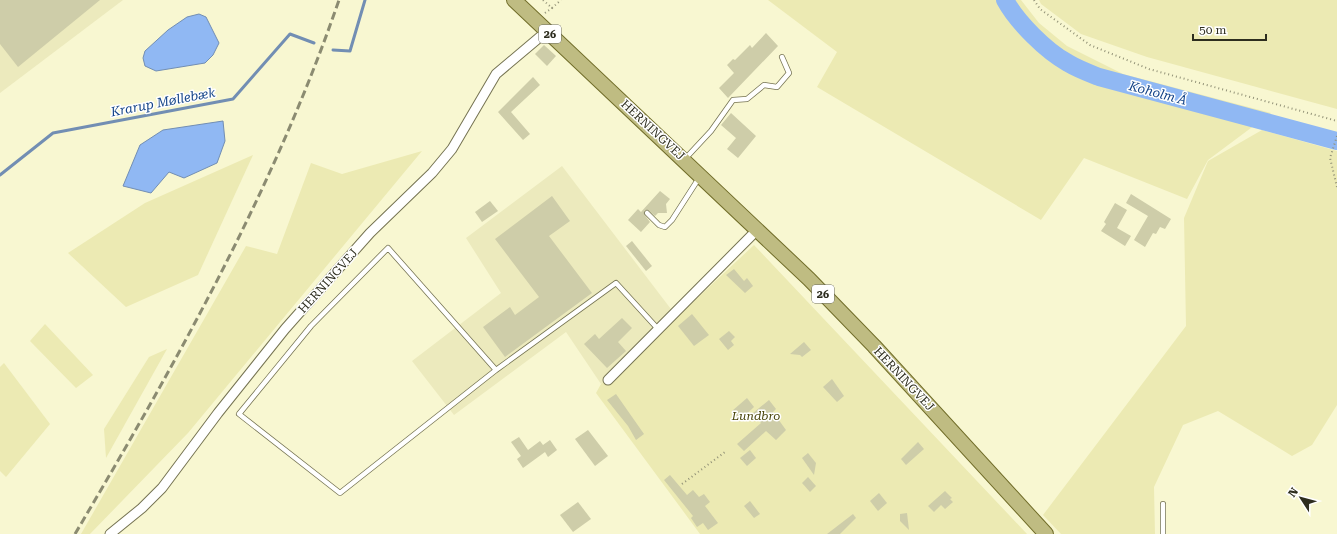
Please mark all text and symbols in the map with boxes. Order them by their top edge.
scale bar [1193,16,1266,42]
text: 50 m [1199,23,1226,37]
road number: 26 [539,25,561,43]
water label: Koholm Å [1126,77,1189,108]
water label: Krarup Møllebæk [109,84,217,120]
street label: HERNINGVEJ [618,97,688,163]
street label: HERNINGVEJ [295,246,361,316]
road number: 26 [812,285,834,303]
street label: HERNINGVEJ [871,344,937,414]
park label: Lundbro [731,409,780,423]
north arrow [1281,478,1321,518]
text: N [1286,485,1301,500]

